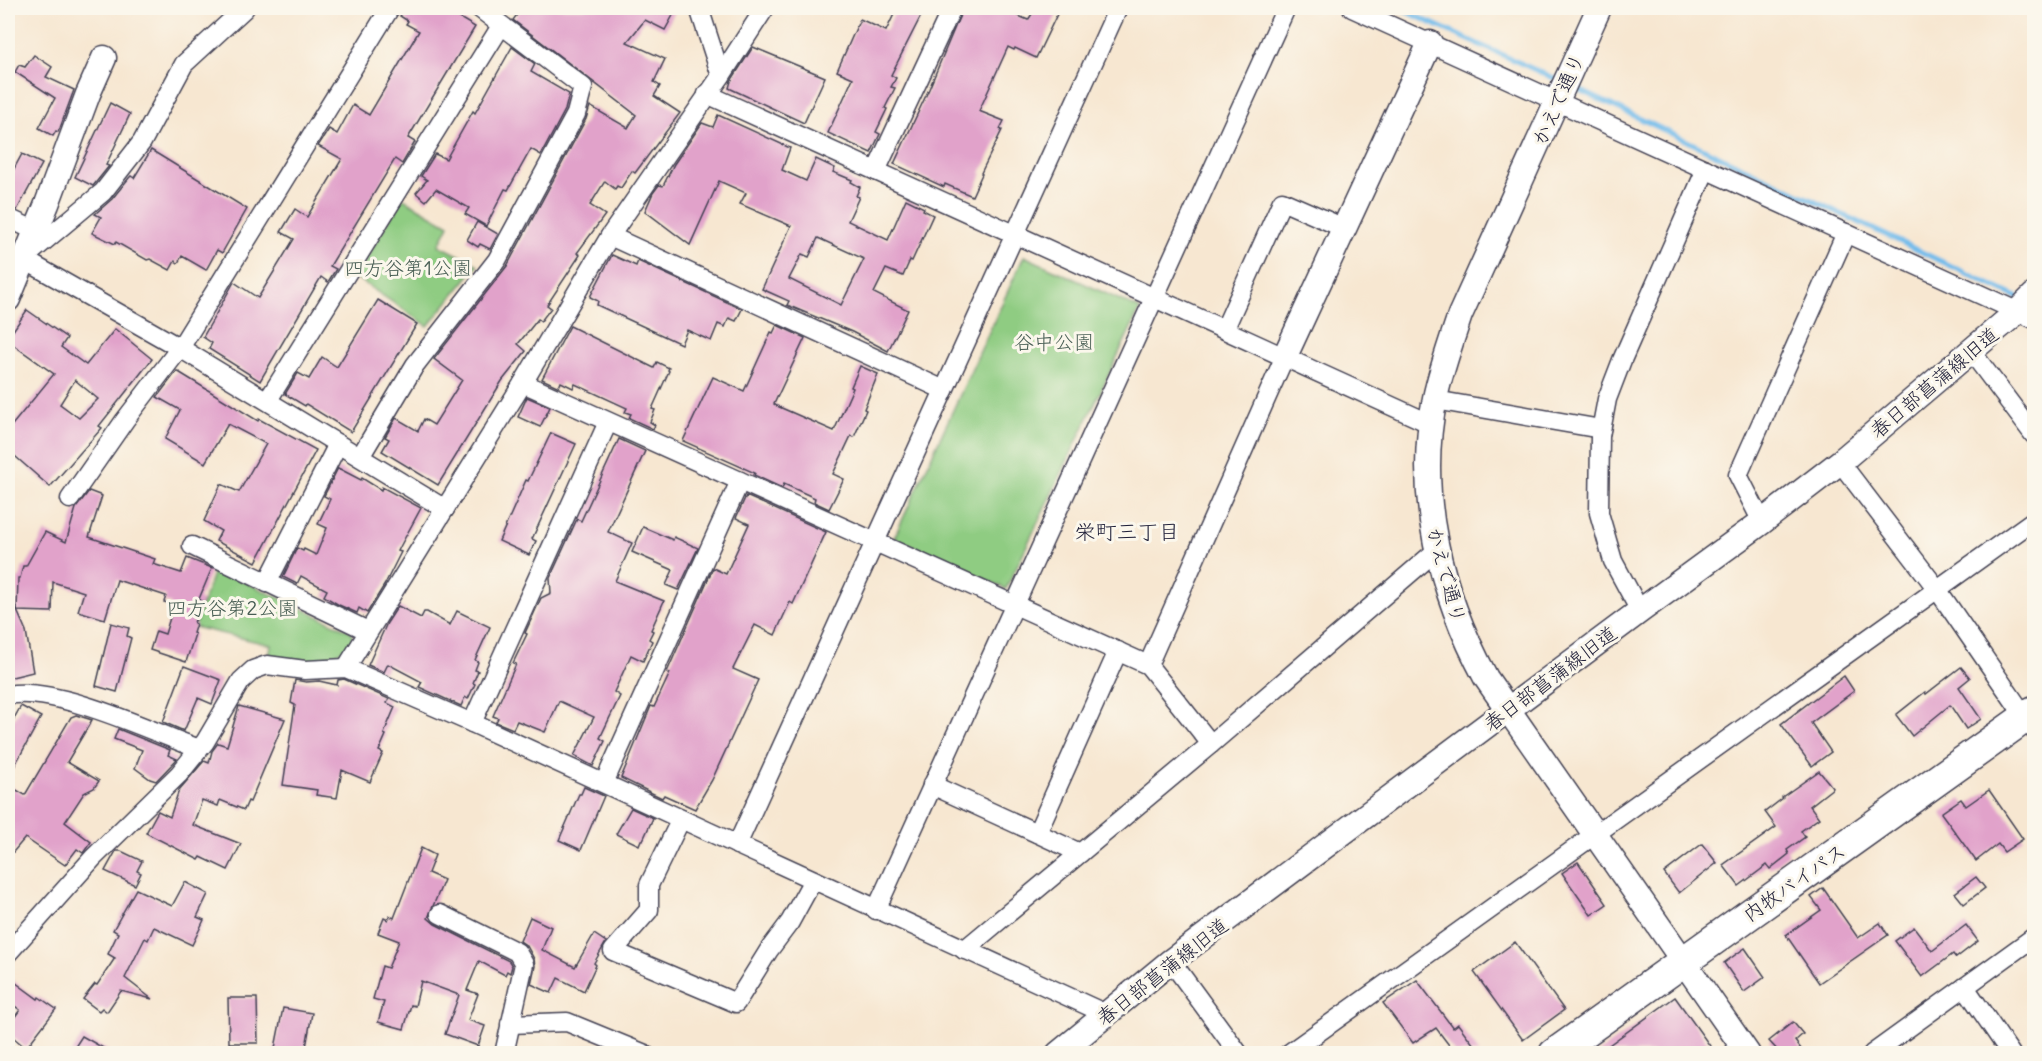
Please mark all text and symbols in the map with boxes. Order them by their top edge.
street label: かえで通り [1527,49,1589,149]
park label: 四方谷第1公園 [344,255,472,280]
street label: 春日部菖蒲線旧道 [1865,321,2003,443]
park label: 谷中公園 [1014,329,1094,354]
district label: 栄町三丁目 [1075,518,1180,545]
street label: かえで通り [1422,524,1472,626]
park label: 四方谷第2公園 [167,595,297,620]
street label: 春日部菖蒲線旧道 [1479,620,1621,736]
street label: 内牧バイパス [1738,837,1850,927]
street label: 春日部菖蒲線旧道 [1091,912,1233,1030]

